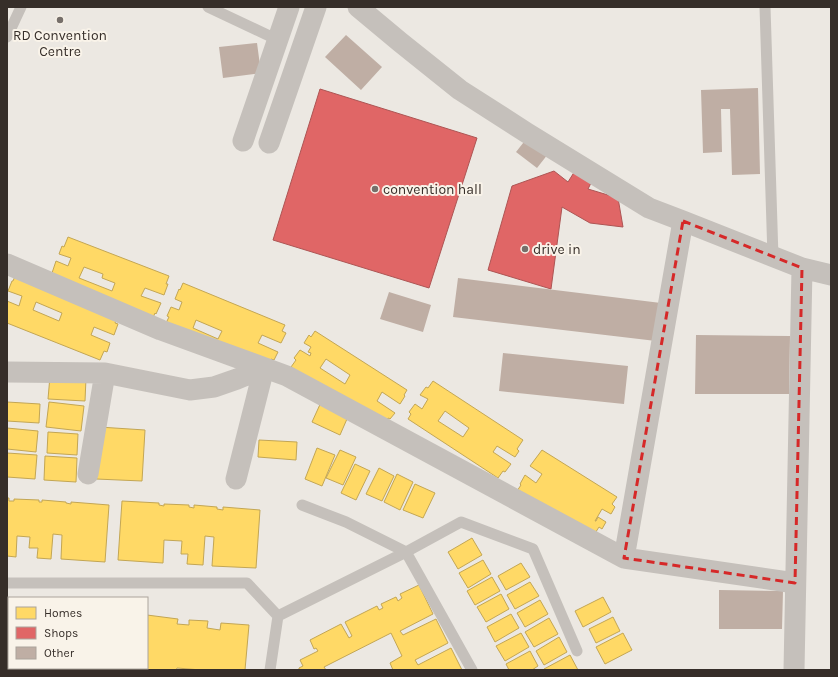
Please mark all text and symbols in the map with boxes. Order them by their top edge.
marker: RD Convention Centre [55,15,65,25]
place label: RD Convention Centre [13,27,107,60]
place label: convention hall [383,181,482,198]
marker: convention hall [370,184,380,194]
place label: drive in [533,241,581,258]
marker: drive in [520,244,530,254]
legend [8,597,148,669]
text: Homes [44,606,82,620]
text: Shops [44,626,78,640]
text: Other [44,646,75,660]

